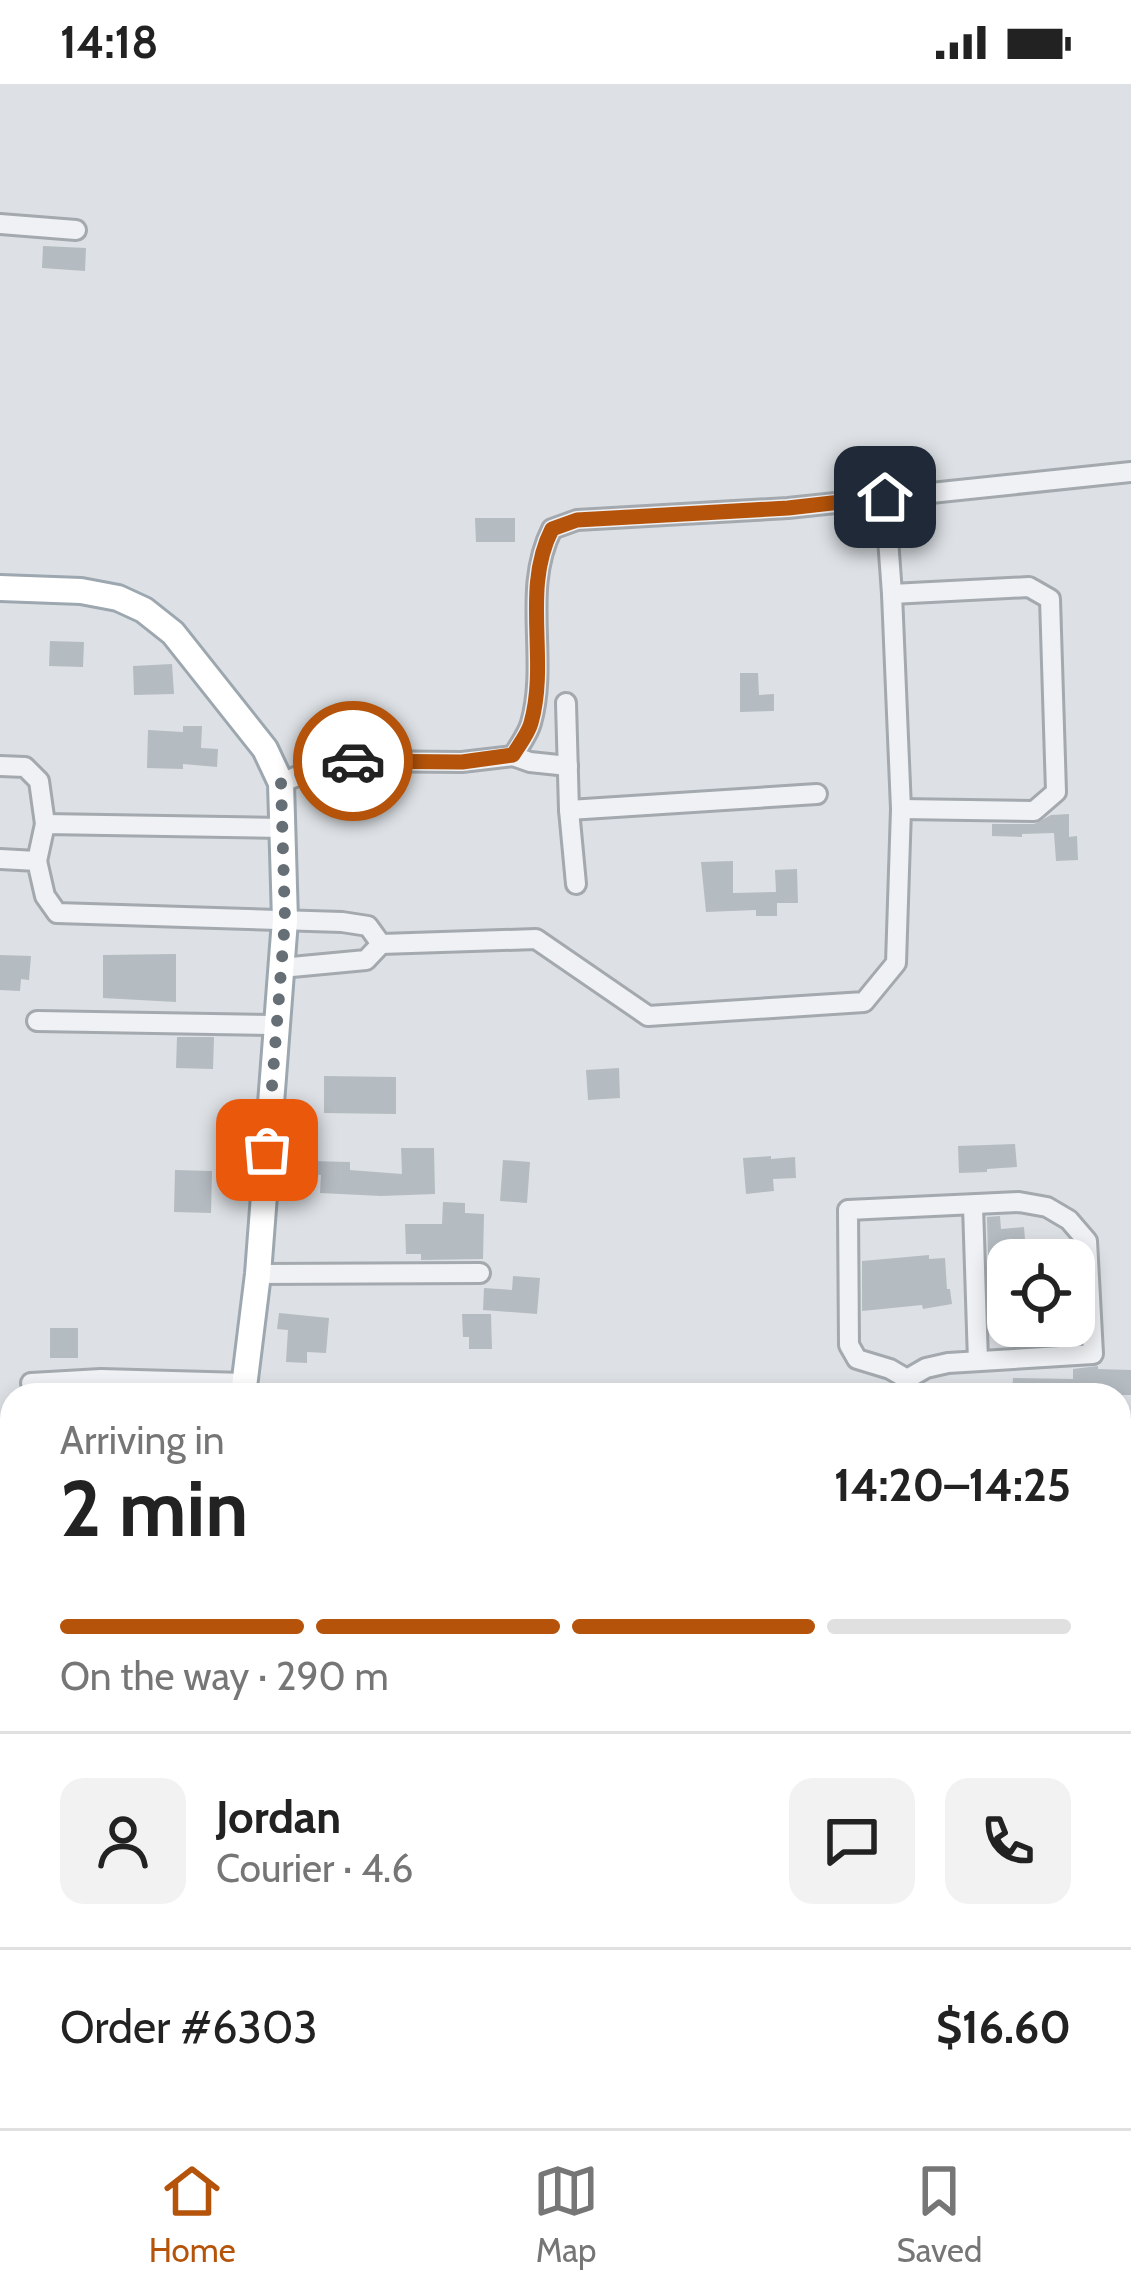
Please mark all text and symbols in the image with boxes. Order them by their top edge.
text: 14:18 [60,15,158,69]
pin [834,446,936,548]
icon: home [852,464,918,530]
courier [293,701,413,821]
icon: car [320,728,386,794]
pin [216,1099,318,1201]
icon: bag [234,1117,300,1183]
map controls [987,1239,1095,1347]
button: locate [987,1239,1095,1347]
text: Arriving in [60,1416,224,1464]
text: 14:20–14:25 [834,1458,1071,1512]
text: 2 min [60,1461,248,1556]
text: On the way · 290 m [60,1652,389,1700]
button: person [60,1778,186,1904]
button: chat [789,1778,915,1904]
button: phone [945,1778,1071,1904]
text: Jordan [216,1790,341,1844]
text: Courier · 4.6 [216,1844,413,1892]
text: Order #6303 [60,2000,318,2054]
text: $16.60 [936,2000,1071,2054]
tab: Home [149,2158,236,2270]
tab: Map [533,2158,599,2270]
tab: Saved [897,2158,982,2270]

